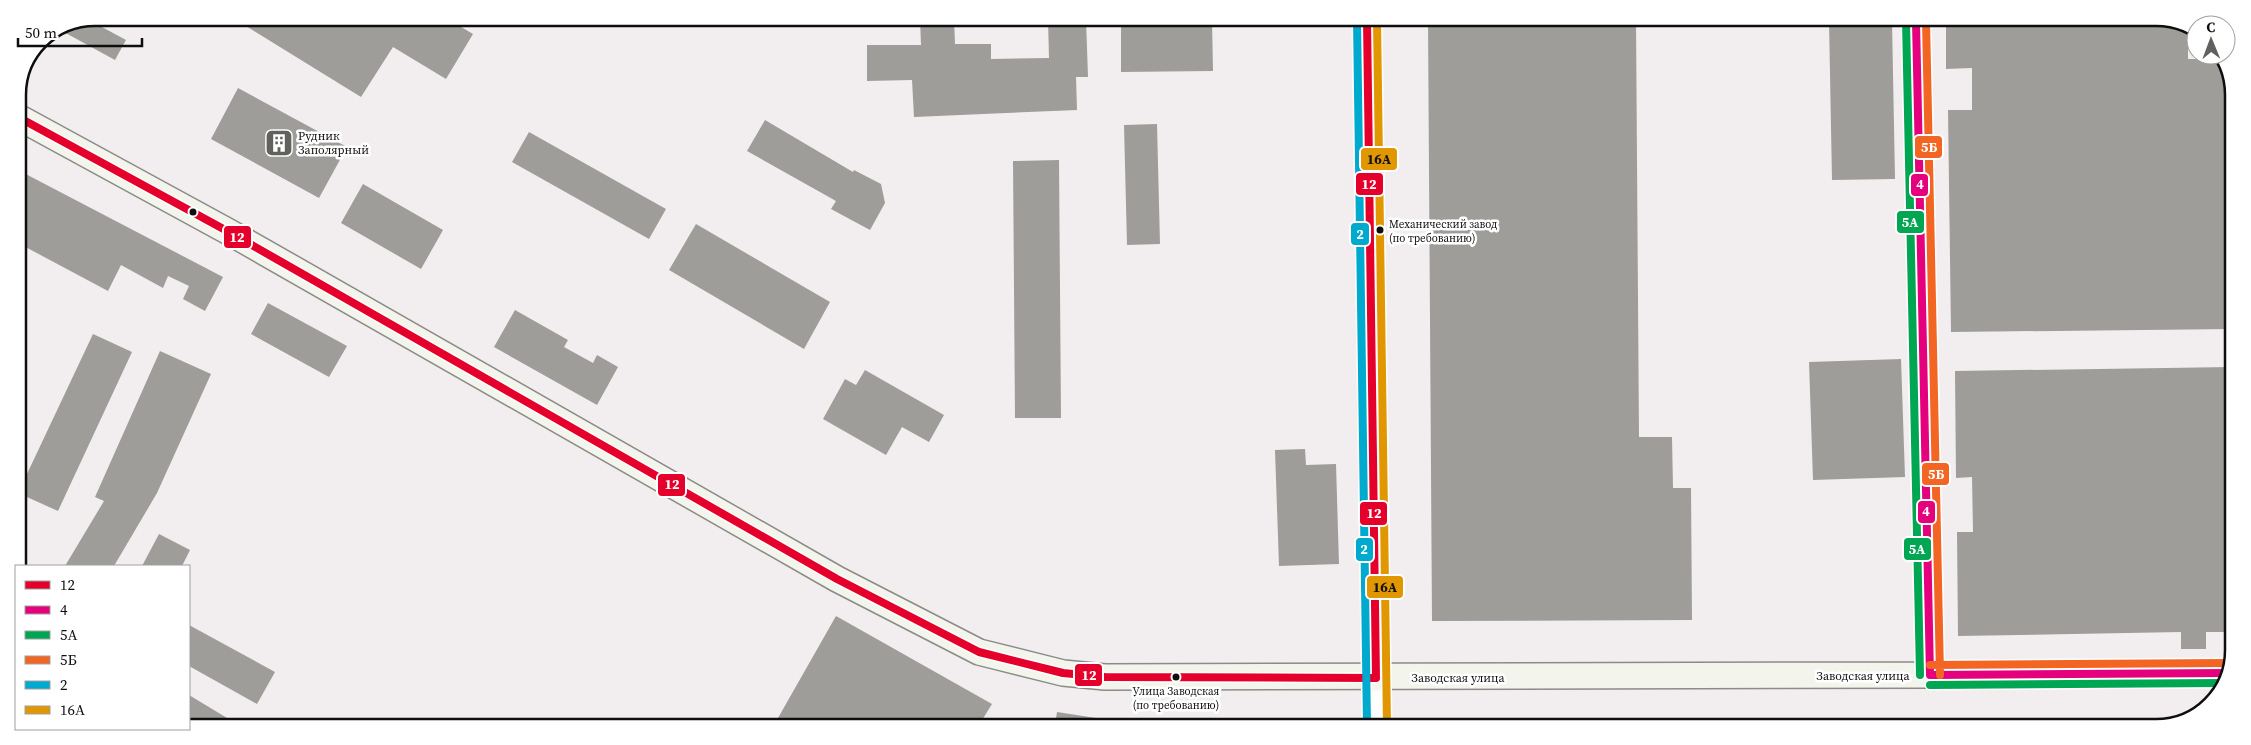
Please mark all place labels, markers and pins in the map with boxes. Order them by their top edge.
building icon: Рудник Заполярный [264,128,294,158]
place label: Рудник Заполярный [298,128,369,158]
unlabelled marker [188,207,198,217]
place label: Механический завод (по требованию) [1389,217,1497,246]
marker: Механический завод (по требованию) [1375,225,1385,235]
marker: Улица Заводская (по требованию) [1171,672,1181,682]
place label: Улица Заводская (по требованию) [1133,684,1220,713]

